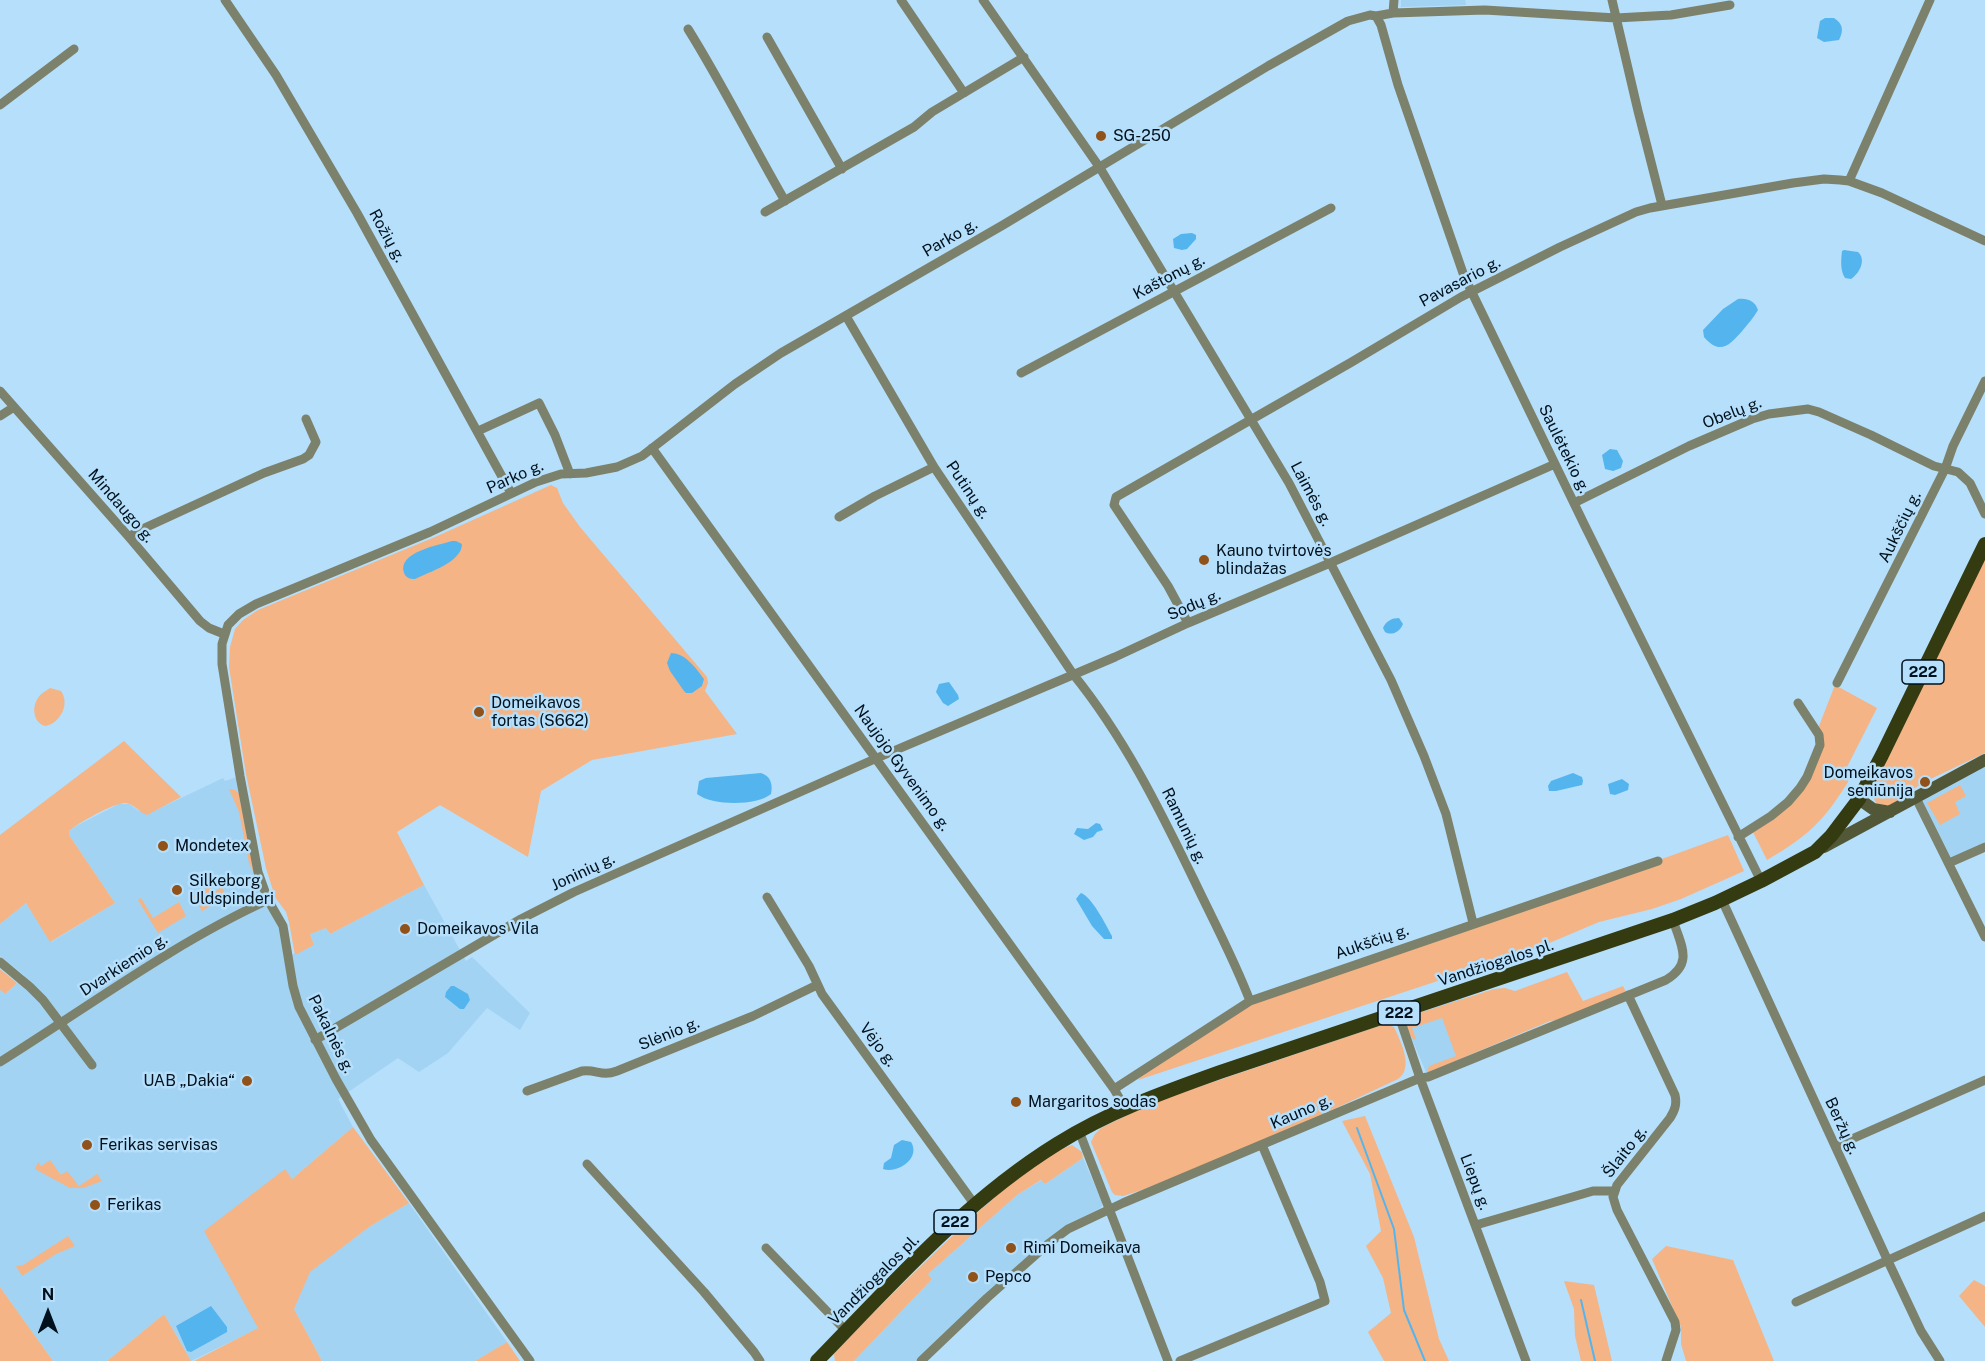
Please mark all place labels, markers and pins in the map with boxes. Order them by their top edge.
place label: SG-250 [1113,126,1171,146]
marker: SG-250 [1094,129,1108,143]
place label: Kauno tvirtovės blindažas [1216,541,1331,579]
marker: Kauno tvirtovės blindažas [1197,553,1211,567]
place label: Domeikavos fortas (S662) [491,693,589,731]
marker: Domeikavos fortas (S662) [472,705,486,719]
place label: Domeikavos seniūnija [1824,763,1913,801]
marker: Domeikavos seniūnija [1918,775,1932,789]
place label: Mondetex [175,836,249,856]
marker: Mondetex [156,839,170,853]
place label: Silkeborg Uldspinderi [189,871,274,909]
marker: Silkeborg Uldspinderi [170,883,184,897]
place label: Domeikavos Vila [417,919,539,939]
marker: Domeikavos Vila [398,922,412,936]
place label: UAB „Dakia“ [143,1071,235,1091]
marker: UAB „Dakia“ [240,1074,254,1088]
place label: Margaritos sodas [1028,1092,1156,1112]
marker: Margaritos sodas [1009,1095,1023,1109]
place label: Ferikas servisas [99,1135,218,1155]
marker: Ferikas servisas [80,1138,94,1152]
place label: Ferikas [107,1195,161,1215]
marker: Ferikas [88,1198,102,1212]
place label: Rimi Domeikava [1023,1238,1141,1258]
marker: Rimi Domeikava [1004,1241,1018,1255]
place label: Pepco [985,1267,1031,1287]
marker: Pepco [966,1270,980,1284]

